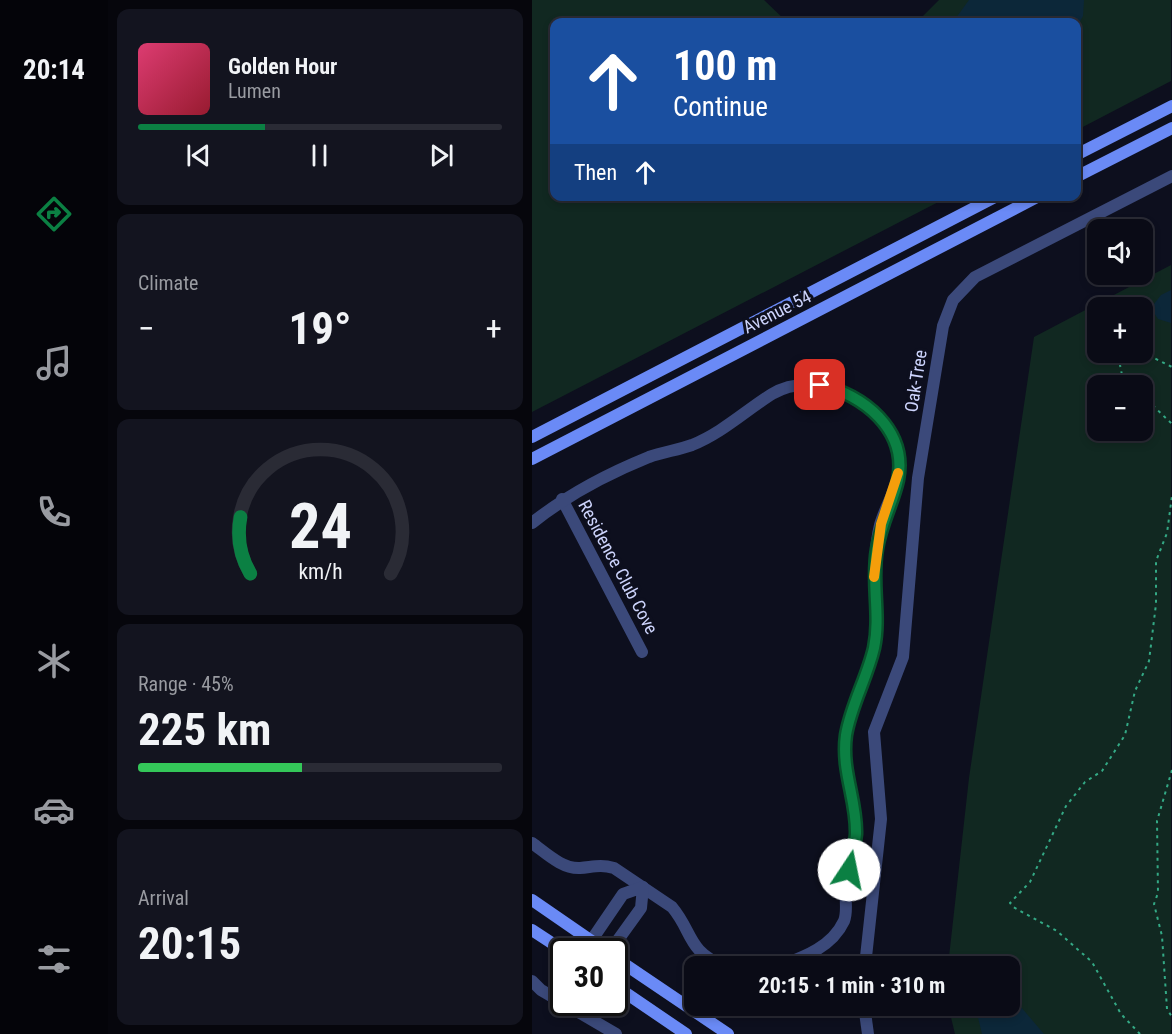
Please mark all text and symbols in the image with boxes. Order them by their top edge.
text: 100 m [673,41,778,90]
icon: ahead [574,42,652,120]
text: 20:14 [23,54,85,86]
text: Golden Hour [228,54,337,79]
text: Lumen [228,79,281,103]
text: Continue [673,91,768,123]
icon: previous [182,139,215,172]
icon: pause [303,139,336,172]
icon: next [425,139,458,172]
icon: ahead [629,156,662,189]
text: Then [574,160,617,185]
icon: directions [33,193,75,235]
map controls [1087,219,1153,441]
button: sound [1087,219,1153,285]
text: Climate [138,271,198,295]
street label: Avenue 54 [739,285,814,338]
button: + [1087,297,1153,363]
text: 19° [289,302,352,355]
text: − [138,309,155,348]
text: + [486,309,502,348]
icon: music [33,342,75,384]
street label: Oak-Tree [900,348,931,414]
pin [794,359,845,410]
icon: arrive [803,368,836,401]
button: − [1087,375,1153,441]
text: 24 [288,490,352,563]
icon: phone [33,491,75,533]
street label: Residence Club Cove [574,496,663,637]
text: km/h [298,559,342,584]
icon: climate [33,640,75,682]
text: Range · 45% [138,672,234,696]
text: 225 km [138,703,271,756]
icon: car [33,789,75,831]
position arrow [817,838,881,902]
text: Arrival [138,886,189,910]
text: 20:15 [138,917,241,970]
icon: filters [33,938,75,980]
speed limit sign: 30 [550,938,628,1016]
text: 20:15 · 1 min · 310 m [759,973,945,998]

